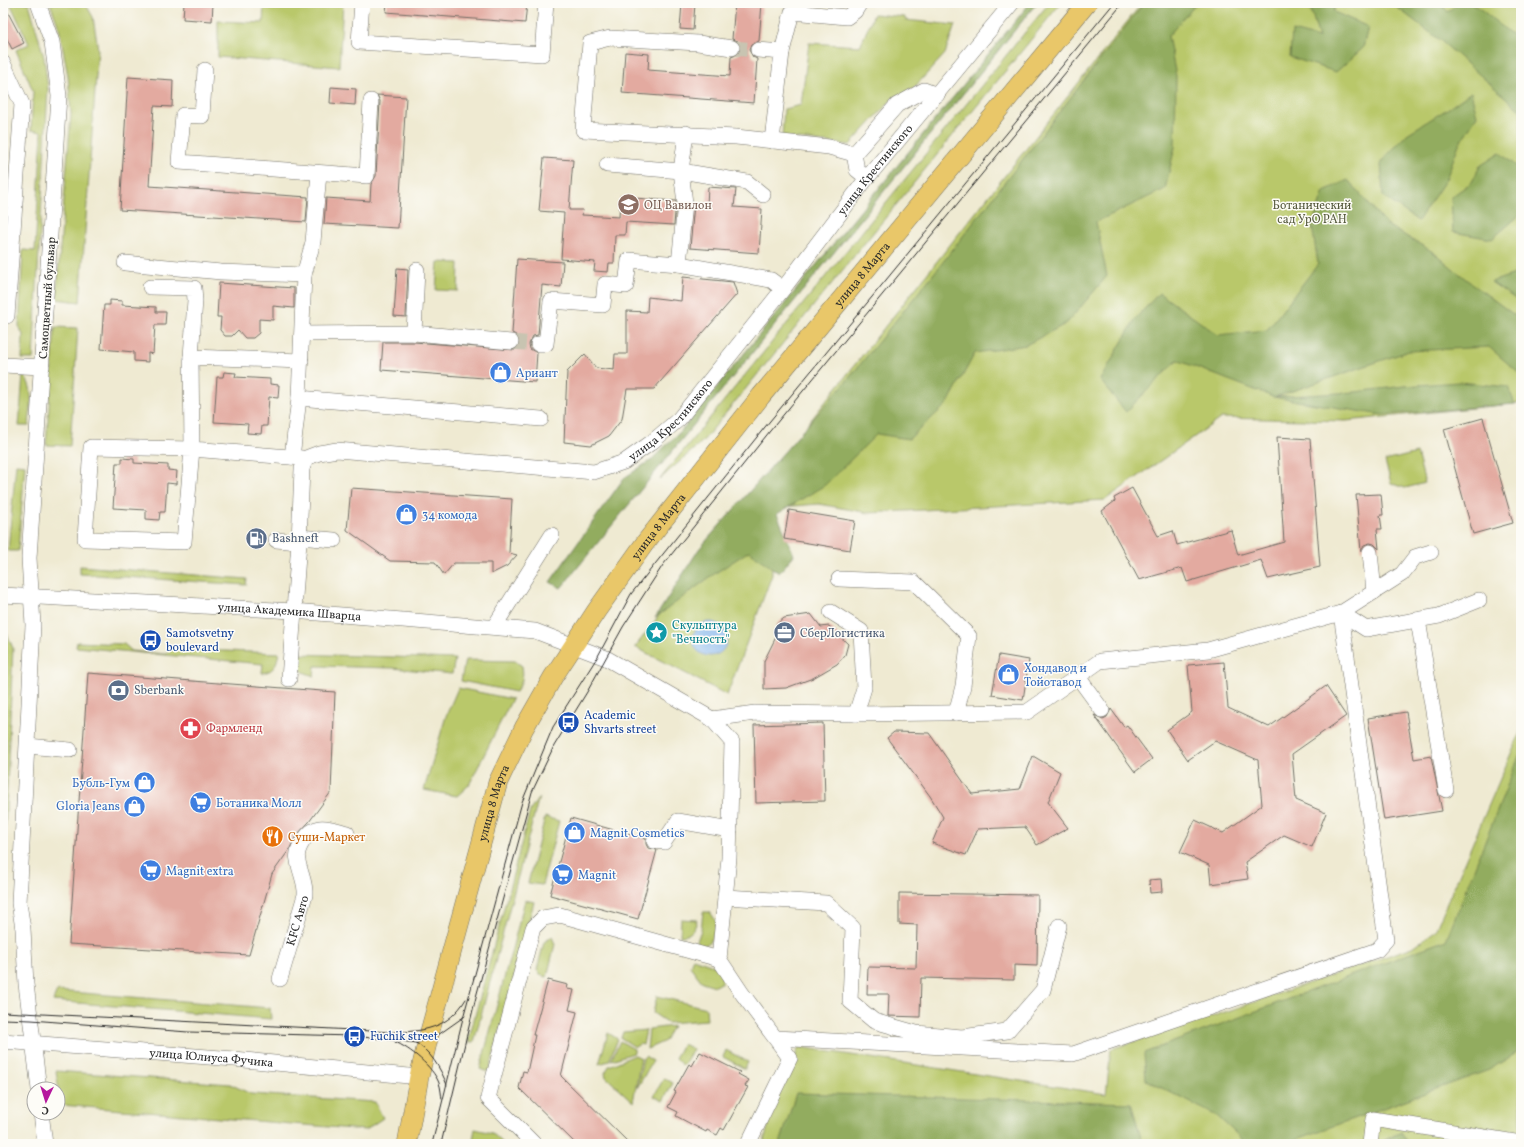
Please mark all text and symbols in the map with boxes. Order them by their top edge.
street label: улица Крестинского [835,121,917,219]
school or university icon: ОЦ Вавилон [616,192,642,218]
place label: ОЦ Вавилон [644,198,712,214]
park label: Ботанический сад УрО РАН [1273,198,1351,228]
street label: Самоцветный бульвар [36,236,60,360]
street label: улица 8 Марта [831,239,894,311]
shop icon: Ариант [488,360,514,386]
place label: Ариант [516,366,558,382]
street label: улица Крестинского [626,376,717,465]
street label: улица 8 Марта [628,490,690,563]
shop icon: 34 комода [393,502,419,528]
place label: 34 комода [422,508,478,524]
fuel station icon: Bashneft [243,525,269,551]
place label: Bashneft [272,531,319,547]
street label: улица Академика Шварца [217,600,362,626]
place label: Скульптура "Вечность" [672,618,737,648]
place icon: Скульптура "Вечность" [643,619,669,645]
office icon: СберЛогистика [772,620,798,646]
place label: Samotsvetny boulevard [166,626,235,656]
place label: СберЛогистика [800,626,885,642]
bus stop icon: Samotsvetny boulevard [137,627,163,653]
place label: Хондавод и Тойотавод [1024,661,1087,691]
shop icon: Хондавод и Тойотавод [995,662,1021,688]
bank icon: Sberbank [106,677,132,703]
place label: Sberbank [134,683,185,699]
place label: Academic Shvarts street [584,708,656,738]
bus stop icon: Academic Shvarts street [556,709,582,735]
pharmacy icon: Фармленд [177,715,203,741]
place label: Фармленд [206,721,263,737]
street label: улица 8 Марта [475,762,514,844]
shop icon: Бубль-Гум [132,770,158,796]
place label: Бубль-Гум [72,776,130,792]
supermarket icon: Ботаника Молл [188,790,214,816]
shop icon: Gloria Jeans [122,793,148,819]
place label: Ботаника Молл [216,796,302,812]
place label: Gloria Jeans [56,799,120,815]
shop icon: Magnit Cosmetics [562,820,588,846]
restaurant icon: Суши-Маркет [260,824,286,850]
place label: Magnit Cosmetics [590,826,685,842]
place label: Суши-Маркет [288,830,365,846]
supermarket icon: Magnit extra [137,858,163,884]
supermarket icon: Magnit [549,862,575,888]
place label: Magnit extra [166,864,234,880]
place label: Magnit [578,868,616,884]
street label: KFC Авто [283,894,313,948]
bus stop icon: Fuchik street [341,1023,367,1049]
place label: Fuchik street [370,1029,438,1045]
street label: улица Юлиуса Фучика [149,1045,274,1072]
north arrow [26,1081,66,1121]
text: С [41,1102,49,1117]

